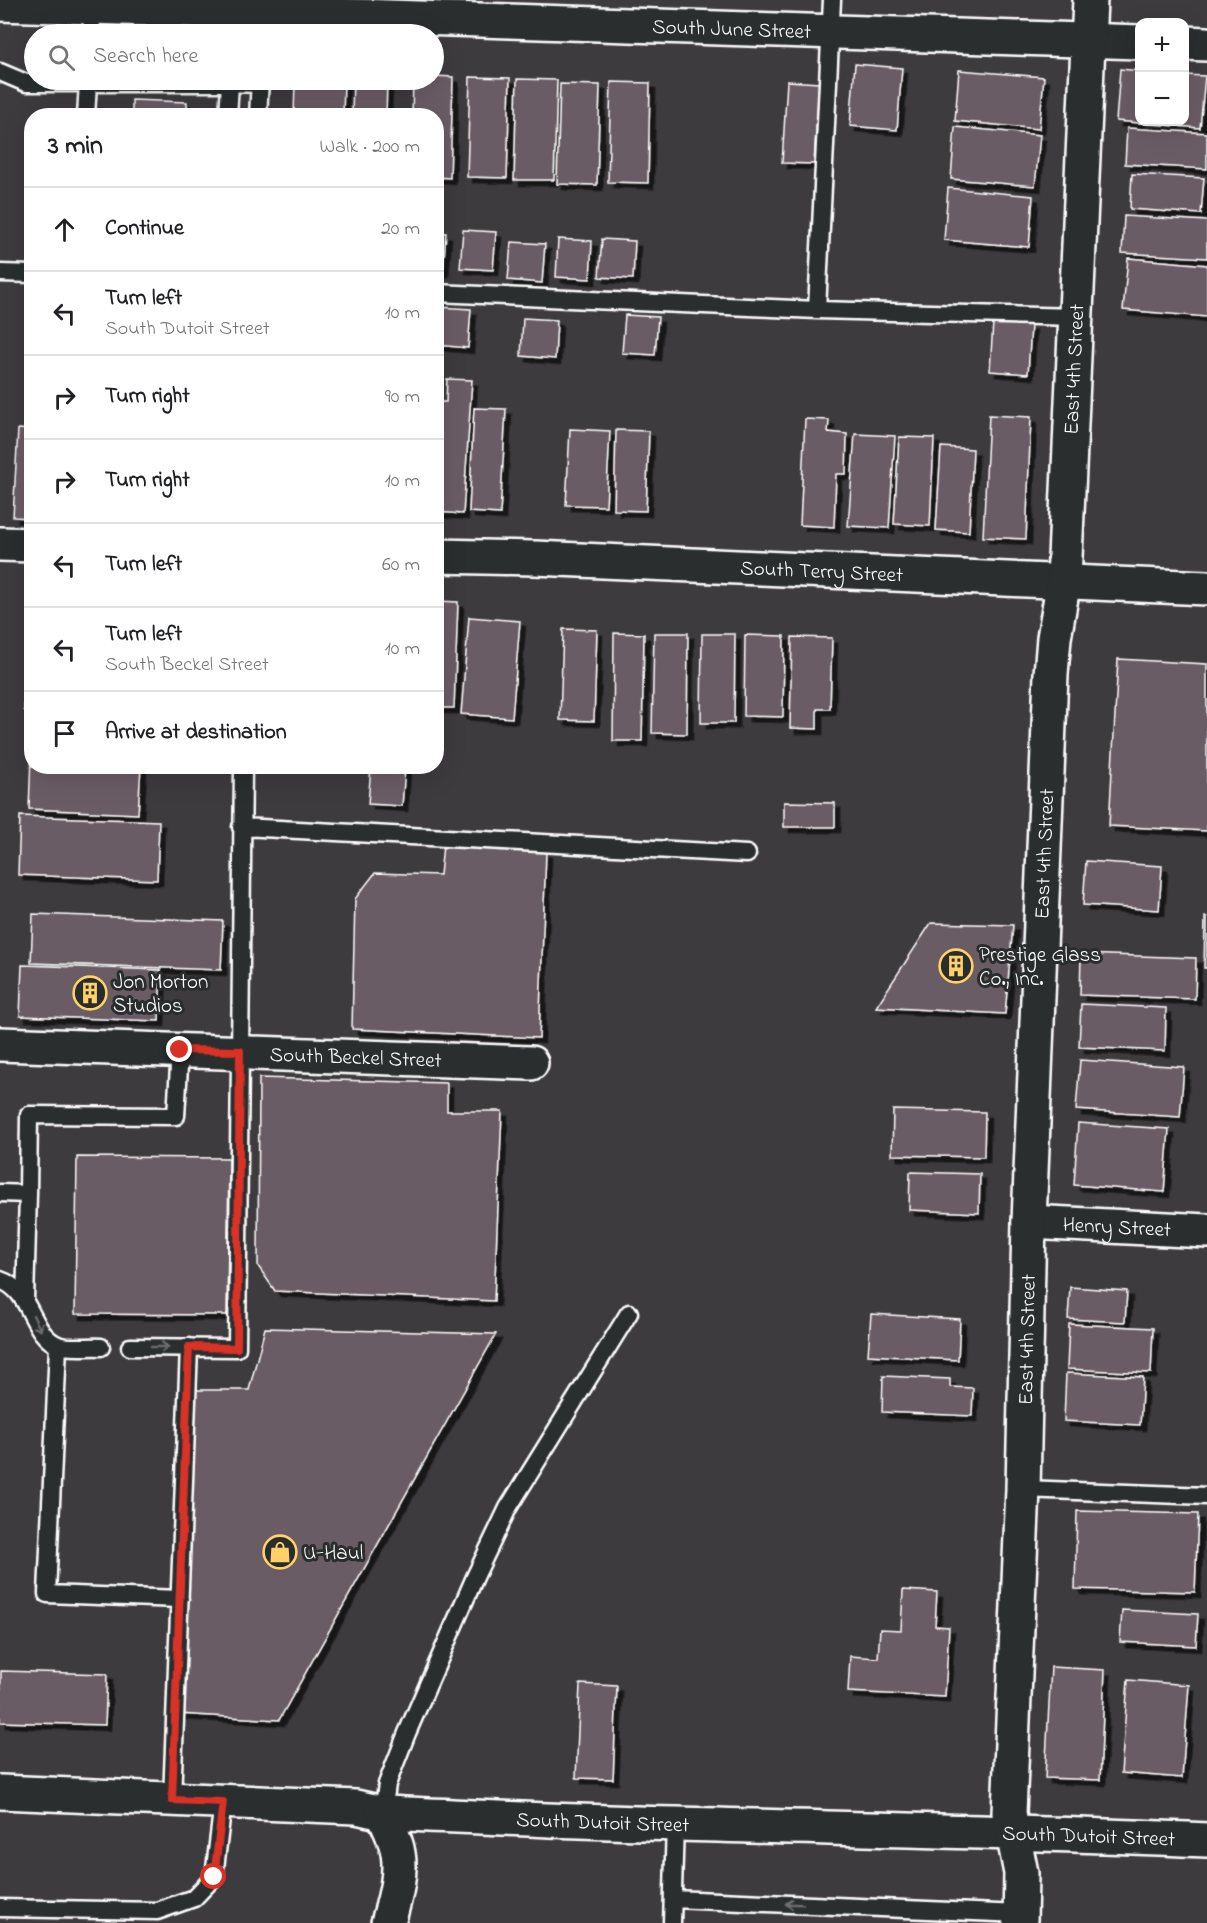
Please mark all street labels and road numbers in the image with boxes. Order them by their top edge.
street label: South June Street [652,13,811,48]
street label: East 4th Street [1058,303,1093,435]
street label: South Terry Street [739,554,904,591]
street label: East 4th Street [1028,788,1063,920]
street label: South Beckel Street [269,1041,442,1077]
street label: Henry Street [1062,1211,1172,1246]
street label: East 4th Street [1012,1274,1045,1405]
street label: South Dutoit Street [516,1806,690,1841]
street label: South Dutoit Street [1002,1820,1176,1856]

